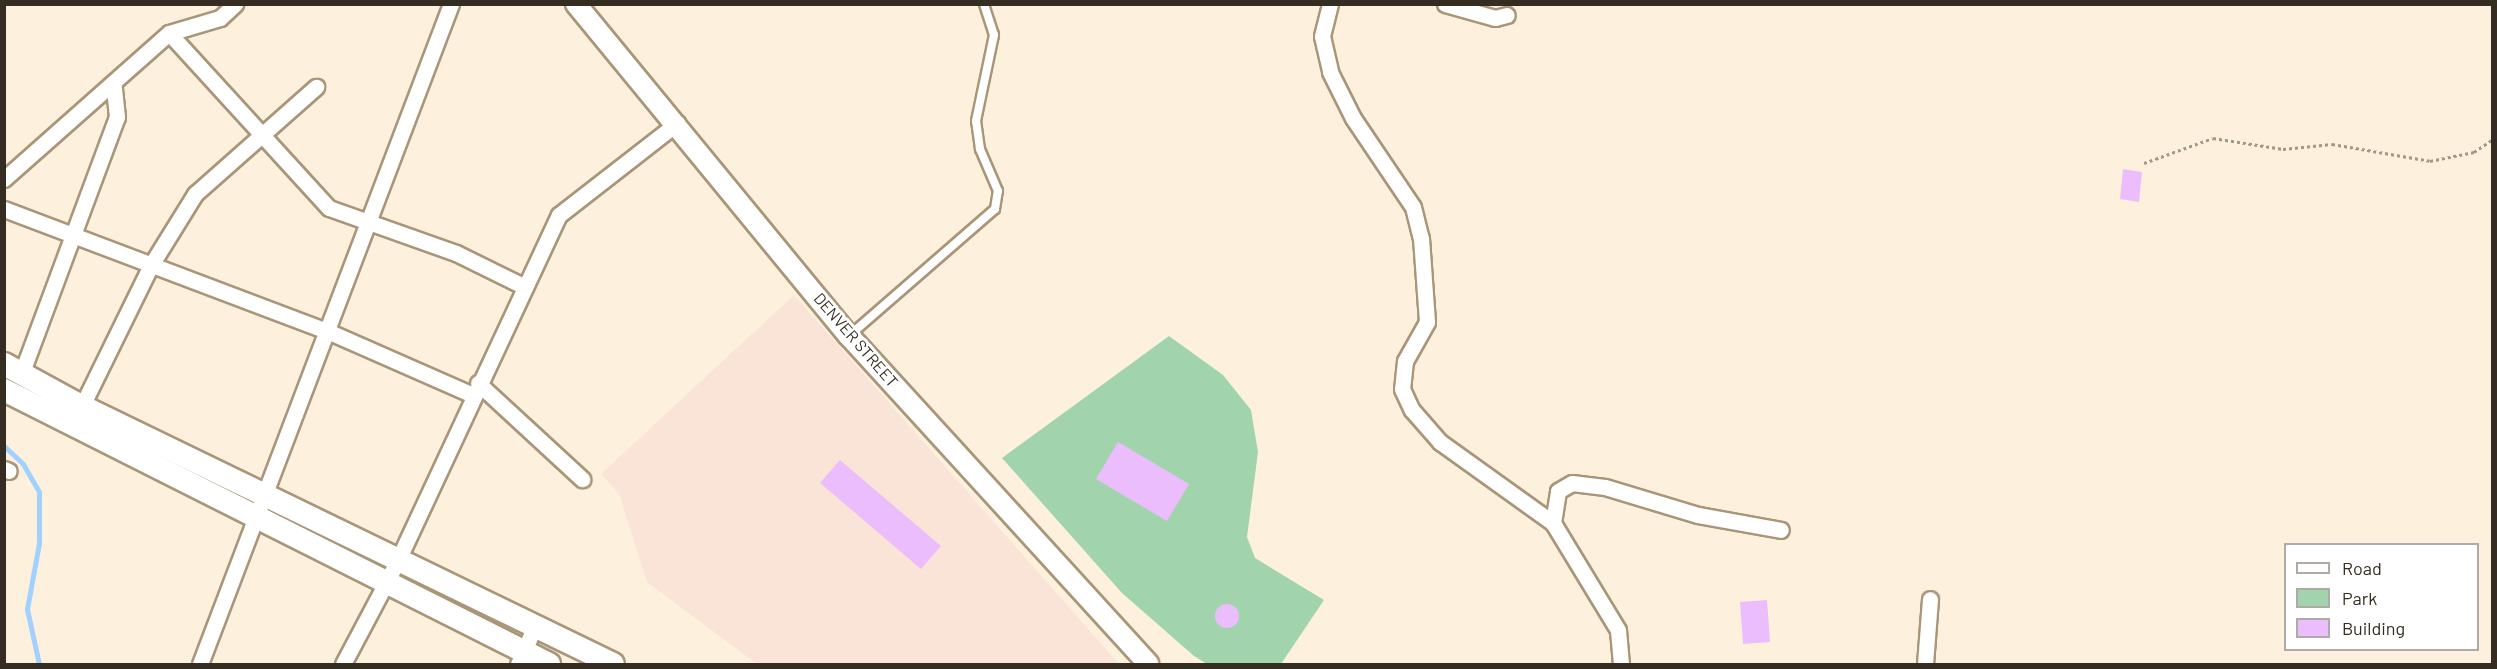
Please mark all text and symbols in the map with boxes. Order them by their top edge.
street label: DENVER STREET [810,289,902,391]
legend [2284,543,2479,651]
text: Road [2342,557,2382,579]
text: Park [2342,587,2377,609]
text: Building [2342,617,2405,639]

